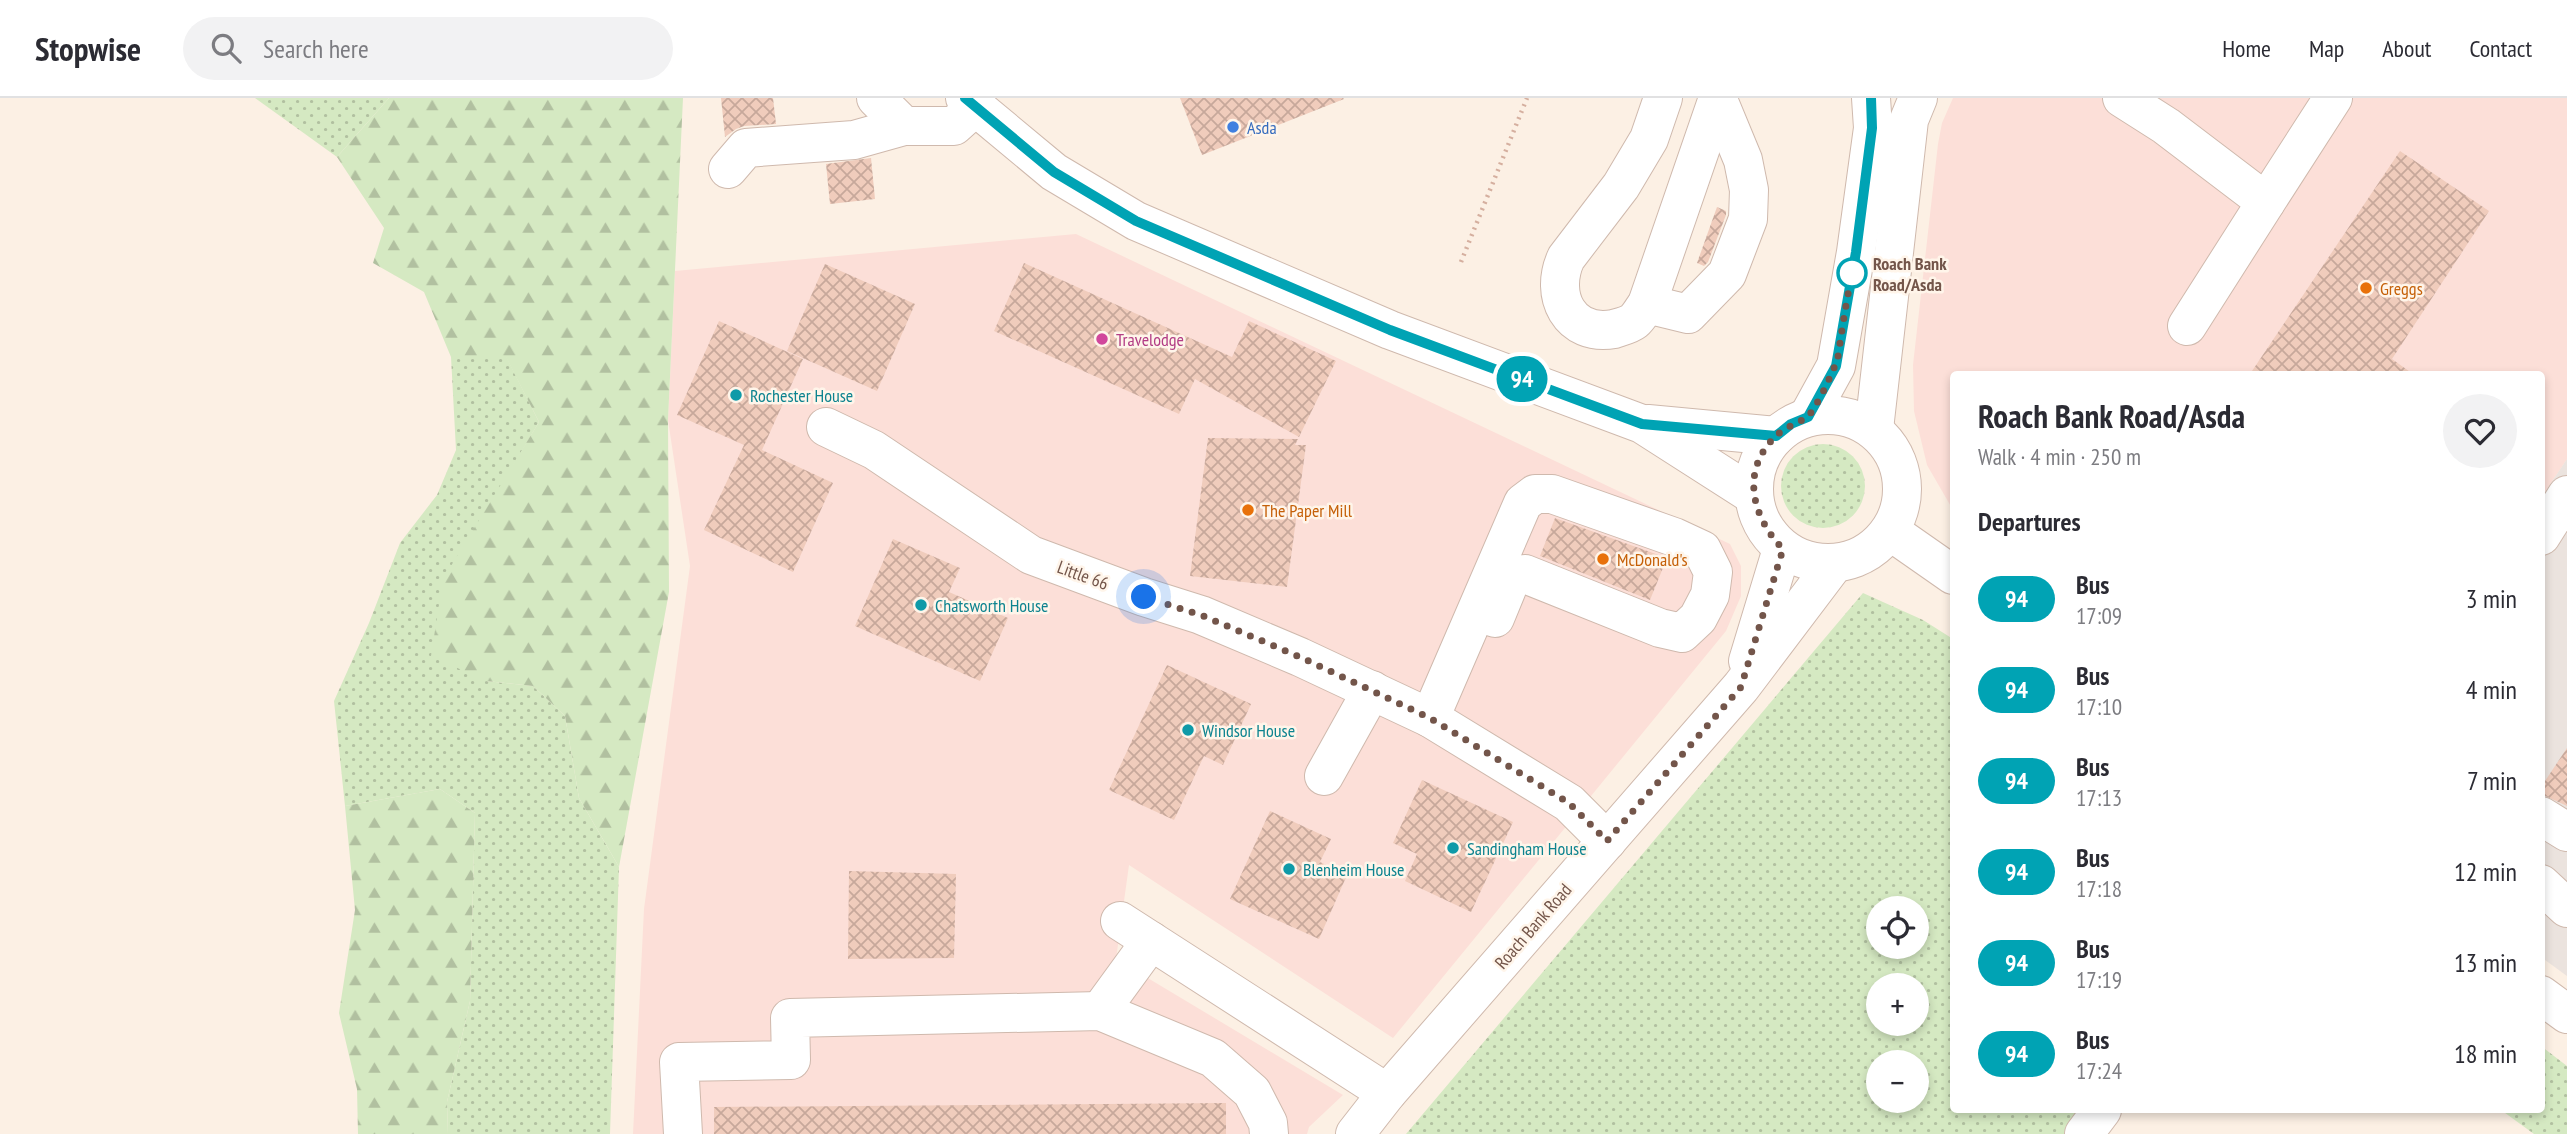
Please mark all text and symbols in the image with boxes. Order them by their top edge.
search box [183,17,673,80]
text: Stopwise [35,27,141,70]
icon: search [207,29,245,67]
text: Search here [263,32,369,65]
text: Home [2222,33,2271,64]
text: Map [2309,33,2344,64]
text: About [2382,33,2431,64]
text: Contact [2469,33,2532,64]
place label: Asda [1247,116,1277,139]
marker: Asda [1225,119,1241,135]
place label: Roach Bank Road/Asda [1873,252,1947,296]
marker: Roach Bank Road/Asda [1837,258,1867,288]
place label: Greggs [2380,277,2423,300]
marker: Greggs [2358,280,2374,296]
place label: Travelodge [1116,328,1184,351]
marker: Travelodge [1094,331,1110,347]
line badge: 94 [1490,356,1554,402]
text: 94 [1511,363,1533,394]
place label: Rochester House [750,384,853,407]
marker: Rochester House [728,387,744,403]
text: Roach Bank Road/Asda [1978,394,2245,437]
button: heart [2443,394,2517,468]
text: Walk · 4 min · 250 m [1978,442,2141,471]
place label: The Paper Mill [1262,499,1353,522]
marker: The Paper Mill [1240,502,1256,518]
text: Departures [1978,505,2081,538]
place label: McDonald's [1617,548,1688,571]
marker: McDonald's [1595,551,1611,567]
street label: Little 66 [1054,555,1112,595]
text: Bus [2076,568,2109,601]
your location [1126,579,1161,614]
text: 3 min [2466,582,2517,615]
text: 94 [2005,583,2028,614]
place label: Chatsworth House [935,594,1048,617]
marker: Chatsworth House [913,597,929,613]
text: 17:09 [2076,601,2122,630]
text: Bus [2076,659,2109,692]
text: 4 min [2466,673,2517,706]
text: 94 [2005,674,2028,705]
text: 17:10 [2076,692,2122,721]
place label: Windsor House [1202,719,1295,742]
marker: Windsor House [1180,722,1196,738]
text: Bus [2076,750,2109,783]
text: 7 min [2467,764,2517,797]
text: 94 [2005,765,2028,796]
text: 17:13 [2076,783,2122,812]
place label: Sandingham House [1467,837,1587,860]
marker: Sandingham House [1445,840,1461,856]
text: Bus [2076,841,2109,874]
text: 12 min [2454,855,2517,888]
text: 94 [2005,856,2028,887]
place label: Blenheim House [1303,858,1405,881]
marker: Blenheim House [1281,861,1297,877]
text: 17:18 [2076,874,2122,903]
street label: Roach Bank Road [1490,879,1576,973]
map controls [1866,896,1929,1113]
button: locate [1866,896,1929,959]
text: Bus [2076,932,2109,965]
text: 13 min [2454,946,2517,979]
text: 94 [2005,947,2028,978]
text: 17:19 [2076,965,2122,994]
button: + [1866,973,1929,1036]
text: Bus [2076,1023,2109,1056]
text: 18 min [2454,1037,2517,1070]
text: 94 [2005,1038,2028,1069]
button: − [1866,1050,1929,1113]
text: 17:24 [2076,1056,2122,1085]

